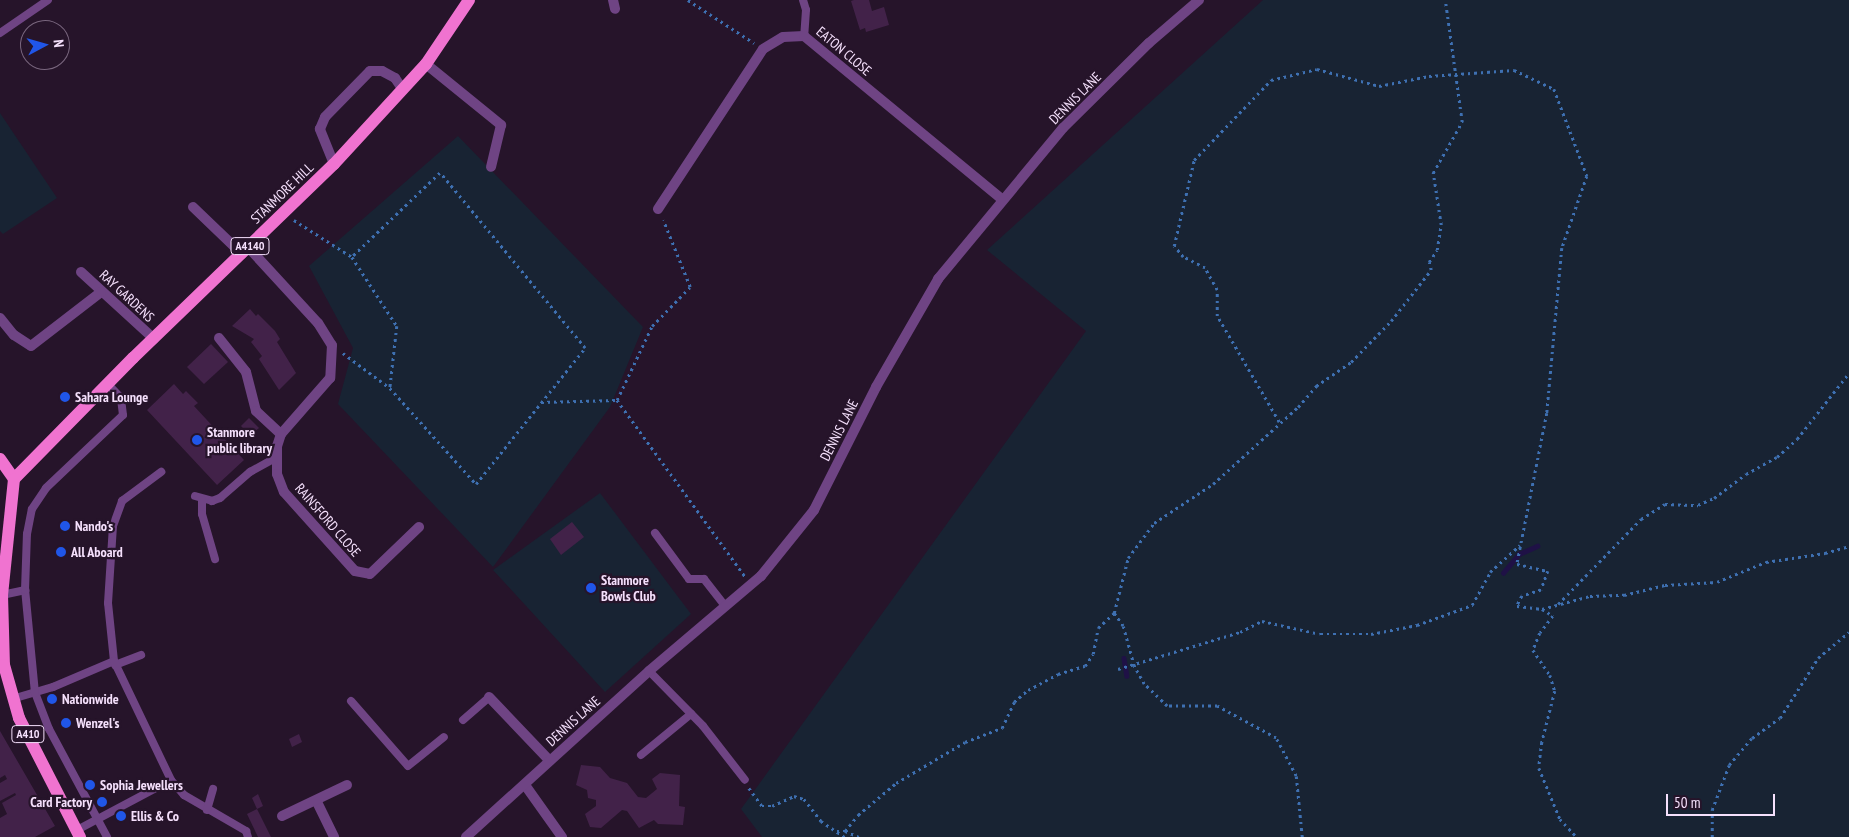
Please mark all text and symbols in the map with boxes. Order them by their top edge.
north arrow [20,20,70,70]
street label: EATON CLOSE [813,23,875,79]
text: N [50,39,68,48]
street label: DENNIS LANE [1045,68,1105,128]
street label: STANMORE HILL [247,159,317,227]
road number: A4140 [230,237,270,256]
street label: RAY GARDENS [96,266,158,326]
place label: Sahara Lounge [75,389,148,405]
marker: Sahara Lounge [59,391,71,403]
street label: DENNIS LANE [816,396,862,464]
place label: Stanmore public library [207,424,272,457]
marker: Stanmore public library [191,434,203,446]
street label: RAINSFORD CLOSE [292,480,364,560]
place label: Nando's [75,518,113,534]
marker: Nando's [59,520,71,532]
place label: All Aboard [71,544,123,560]
marker: All Aboard [55,546,67,558]
place label: Stanmore Bowls Club [601,572,656,604]
marker: Stanmore Bowls Club [585,582,597,594]
place label: Nationwide [62,691,119,707]
street label: DENNIS LANE [543,692,603,750]
marker: Nationwide [46,693,58,705]
place label: Wenzel's [76,715,119,731]
marker: Wenzel's [60,717,72,729]
road number: A410 [10,724,46,744]
place label: Sophia Jewellers [100,777,183,793]
marker: Sophia Jewellers [84,779,96,791]
scale bar [1669,784,1778,816]
text: 50 m [1674,793,1700,812]
place label: Card Factory [30,794,92,810]
marker: Card Factory [96,796,108,808]
place label: Ellis & Co [131,808,179,824]
marker: Ellis & Co [115,810,127,822]

